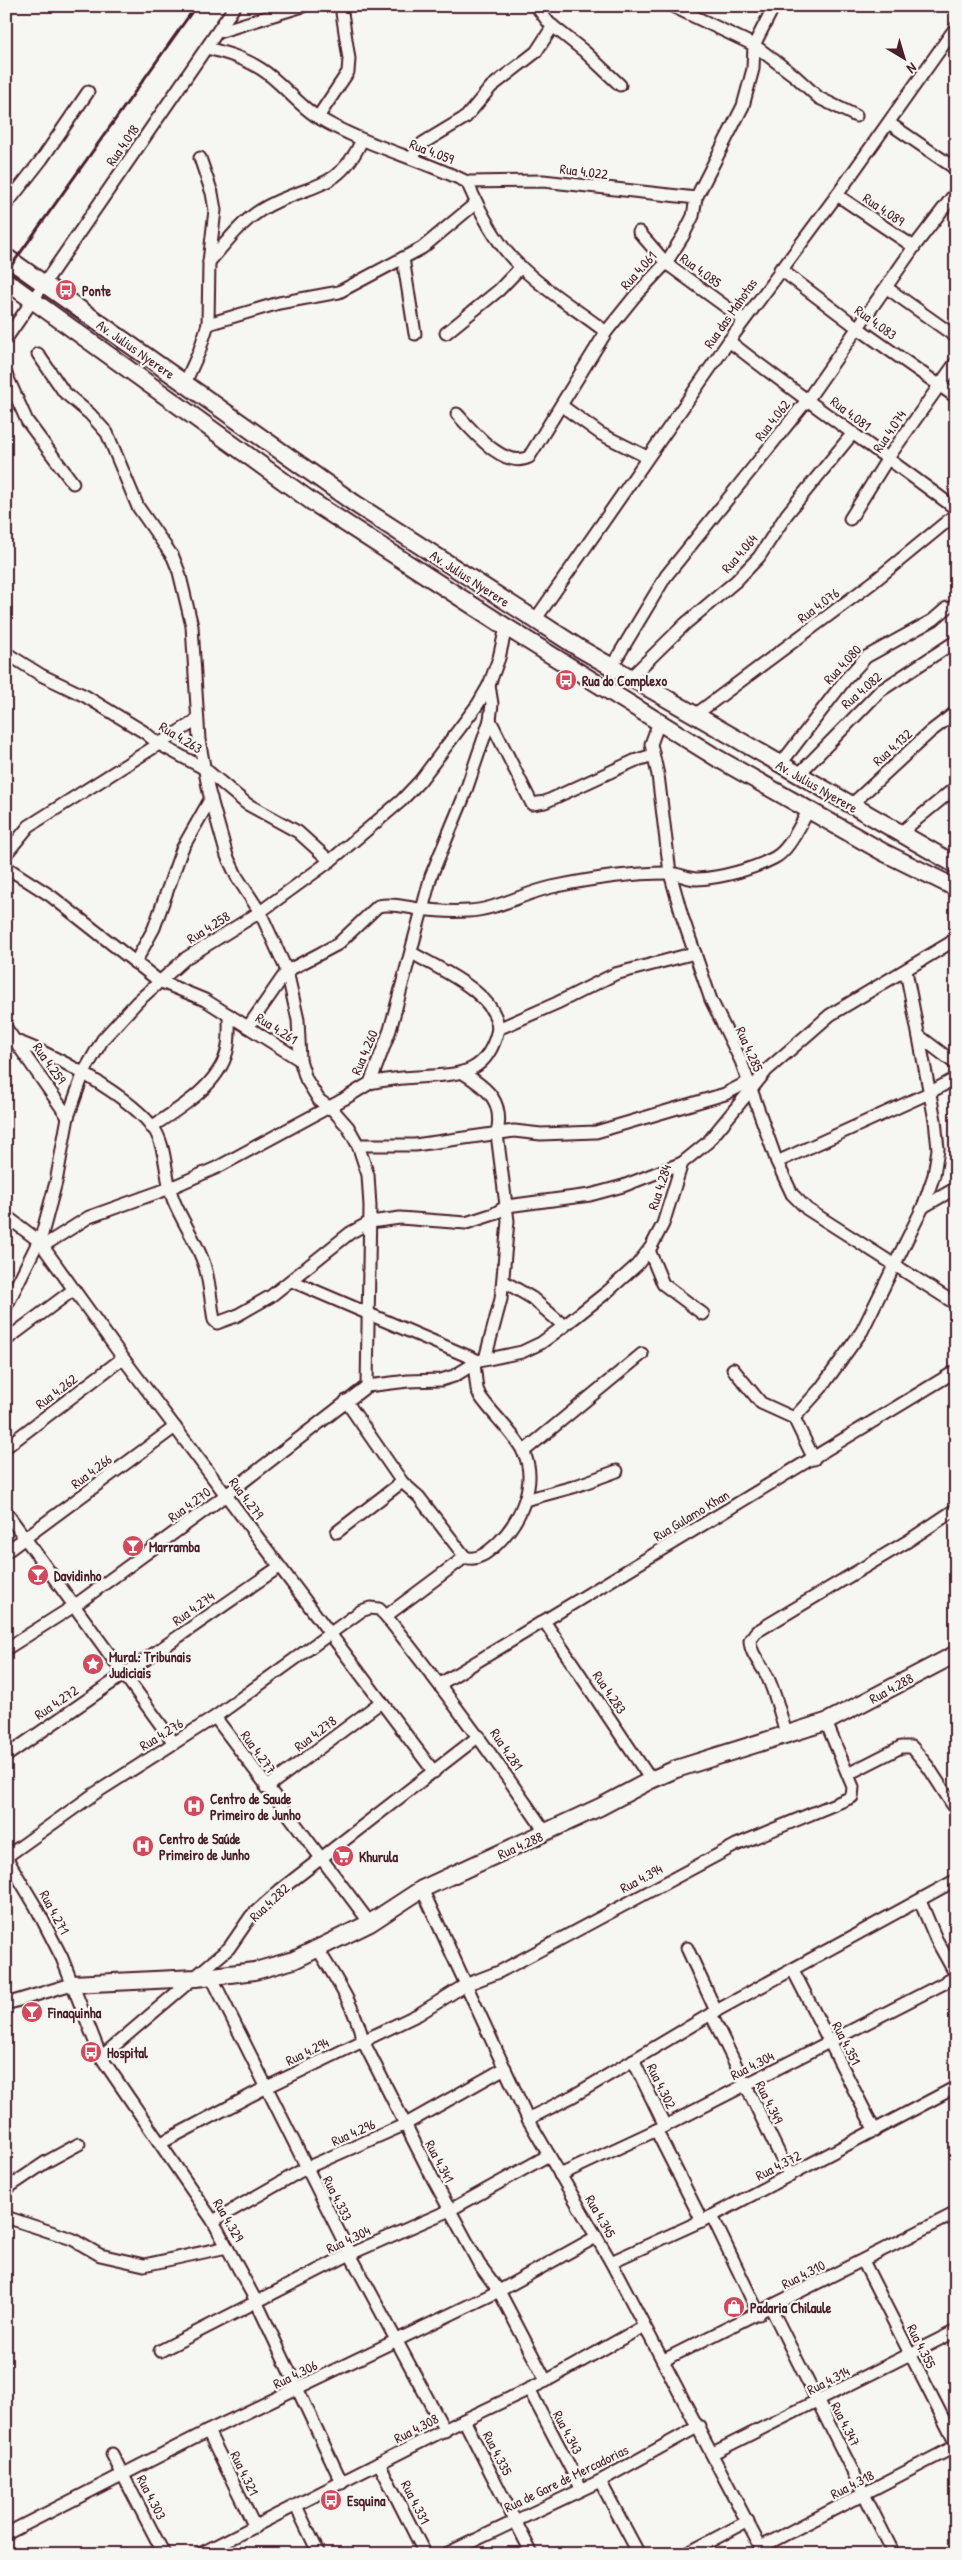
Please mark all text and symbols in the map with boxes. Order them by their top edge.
north arrow [880,32,930,82]
text: N [903,59,921,79]
street label: Rua 4.018 [101,121,143,169]
street label: Rua 4.059 [407,134,457,168]
street label: Rua 4.022 [559,159,610,183]
street label: Rua 4.089 [859,188,909,230]
street label: Rua 4.061 [616,247,660,293]
street label: Rua 4.085 [676,248,726,292]
street label: Rua das Mahotas [699,274,761,352]
bus stop icon: Ponte [54,278,78,302]
place label: Ponte [82,281,112,300]
street label: Rua 4.083 [851,300,901,344]
street label: Av. Julius Nyerere [93,315,179,384]
street label: Rua 4.081 [827,391,875,435]
street label: Rua 4.062 [750,395,794,444]
street label: Rua 4.074 [868,406,910,456]
street label: Rua 4.064 [717,529,761,577]
street label: Av. Julius Nyerere [426,545,514,612]
street label: Rua 4.076 [793,583,843,627]
street label: Rua 4.080 [819,640,865,688]
street label: Rua 4.082 [837,667,886,713]
bus stop icon: Rua do Complexo [554,668,578,692]
place label: Rua do Complexo [582,671,667,692]
street label: Rua 4.263 [156,717,206,757]
street label: Rua 4.132 [868,724,916,770]
street label: Av. Julius Nyerere [772,755,862,818]
street label: Rua 4.258 [183,906,233,948]
street label: Rua 4.261 [252,1008,302,1048]
street label: Rua 4.285 [732,1023,768,1075]
street label: Rua 4.260 [346,1027,382,1077]
street label: Rua 4.259 [29,1038,71,1088]
street label: Rua 4.284 [643,1162,675,1212]
street label: Rua 4.262 [31,1369,81,1413]
street label: Rua 4.266 [67,1449,116,1493]
street label: Rua 4.279 [225,1473,269,1523]
street label: Rua 4.270 [164,1482,214,1526]
street label: Rua Gulamo Khan [649,1485,733,1545]
bar icon: Marramba [121,1534,145,1558]
place label: Marramba [149,1537,200,1556]
bar icon: Davidinho [26,1563,50,1587]
place label: Davidinho [54,1566,102,1585]
street label: Rua 4.274 [168,1587,218,1629]
place label: Mural: Tribunais Judiciais [109,1647,191,1682]
place icon: Mural: Tribunais Judiciais [81,1652,105,1676]
street label: Rua 4.283 [589,1667,631,1717]
street label: Rua 4.288 [866,1668,916,1708]
street label: Rua 4.272 [30,1680,82,1724]
street label: Rua 4.278 [290,1711,340,1755]
street label: Rua 4.276 [136,1713,187,1755]
street label: Rua 4.281 [486,1724,528,1774]
street label: Rua 4.277 [237,1726,281,1778]
place label: Centro de Saude Primeiro de Junho [210,1789,301,1824]
hospital icon: Centro de Saude Primeiro de Junho [182,1794,206,1818]
street label: Rua 4.288 [494,1827,546,1863]
place label: Centro de Saúde Primeiro de Junho [159,1829,250,1864]
hospital icon: Centro de Saúde Primeiro de Junho [131,1834,155,1858]
supermarket icon: Khurula [331,1844,355,1868]
place label: Khurula [359,1847,399,1866]
street label: Rua 4.394 [616,1859,666,1897]
street label: Rua 4.282 [245,1878,293,1925]
street label: Rua 4.271 [35,1887,75,1937]
bar icon: Finaquinha [20,2000,44,2024]
place label: Finaquinha [47,2003,102,2024]
street label: Rua 4.351 [828,2018,866,2068]
street label: Rua 4.294 [282,2032,332,2070]
bus stop icon: Hospital [79,2040,103,2064]
place label: Hospital [107,2043,148,2064]
street label: Rua 4.304 [727,2046,777,2084]
street label: Rua 4.302 [643,2060,681,2112]
street label: Rua 4.349 [751,2077,789,2127]
street label: Rua 4.296 [328,2114,378,2150]
street label: Rua 4.341 [421,2136,459,2186]
street label: Rua 4.372 [752,2145,804,2185]
street label: Rua 4.333 [319,2172,357,2224]
street label: Rua 4.345 [581,2191,621,2241]
street label: Rua 4.329 [209,2195,249,2245]
street label: Rua 4.304 [323,2221,373,2257]
street label: Rua 4.310 [778,2255,828,2293]
shop icon: Padaria Chilaule [722,2295,746,2319]
place label: Padaria Chilaule [750,2298,832,2317]
street label: Rua 4.355 [903,2321,941,2371]
street label: Rua 4.306 [270,2355,321,2393]
street label: Rua 4.314 [803,2361,853,2399]
street label: Rua 4.347 [827,2399,865,2449]
street label: Rua 4.343 [549,2407,587,2457]
street label: Rua 4.308 [391,2409,441,2447]
street label: Rua 4.335 [479,2428,517,2478]
street label: Rua de Gare de Mercadorias [501,2440,631,2516]
street label: Rua 4.321 [226,2448,264,2498]
street label: Rua 4.318 [827,2465,877,2503]
street label: Rua 4.303 [133,2471,171,2523]
street label: Rua 4.331 [397,2477,435,2527]
bus stop icon: Esquina [319,2488,343,2512]
place label: Esquina [347,2491,386,2512]

